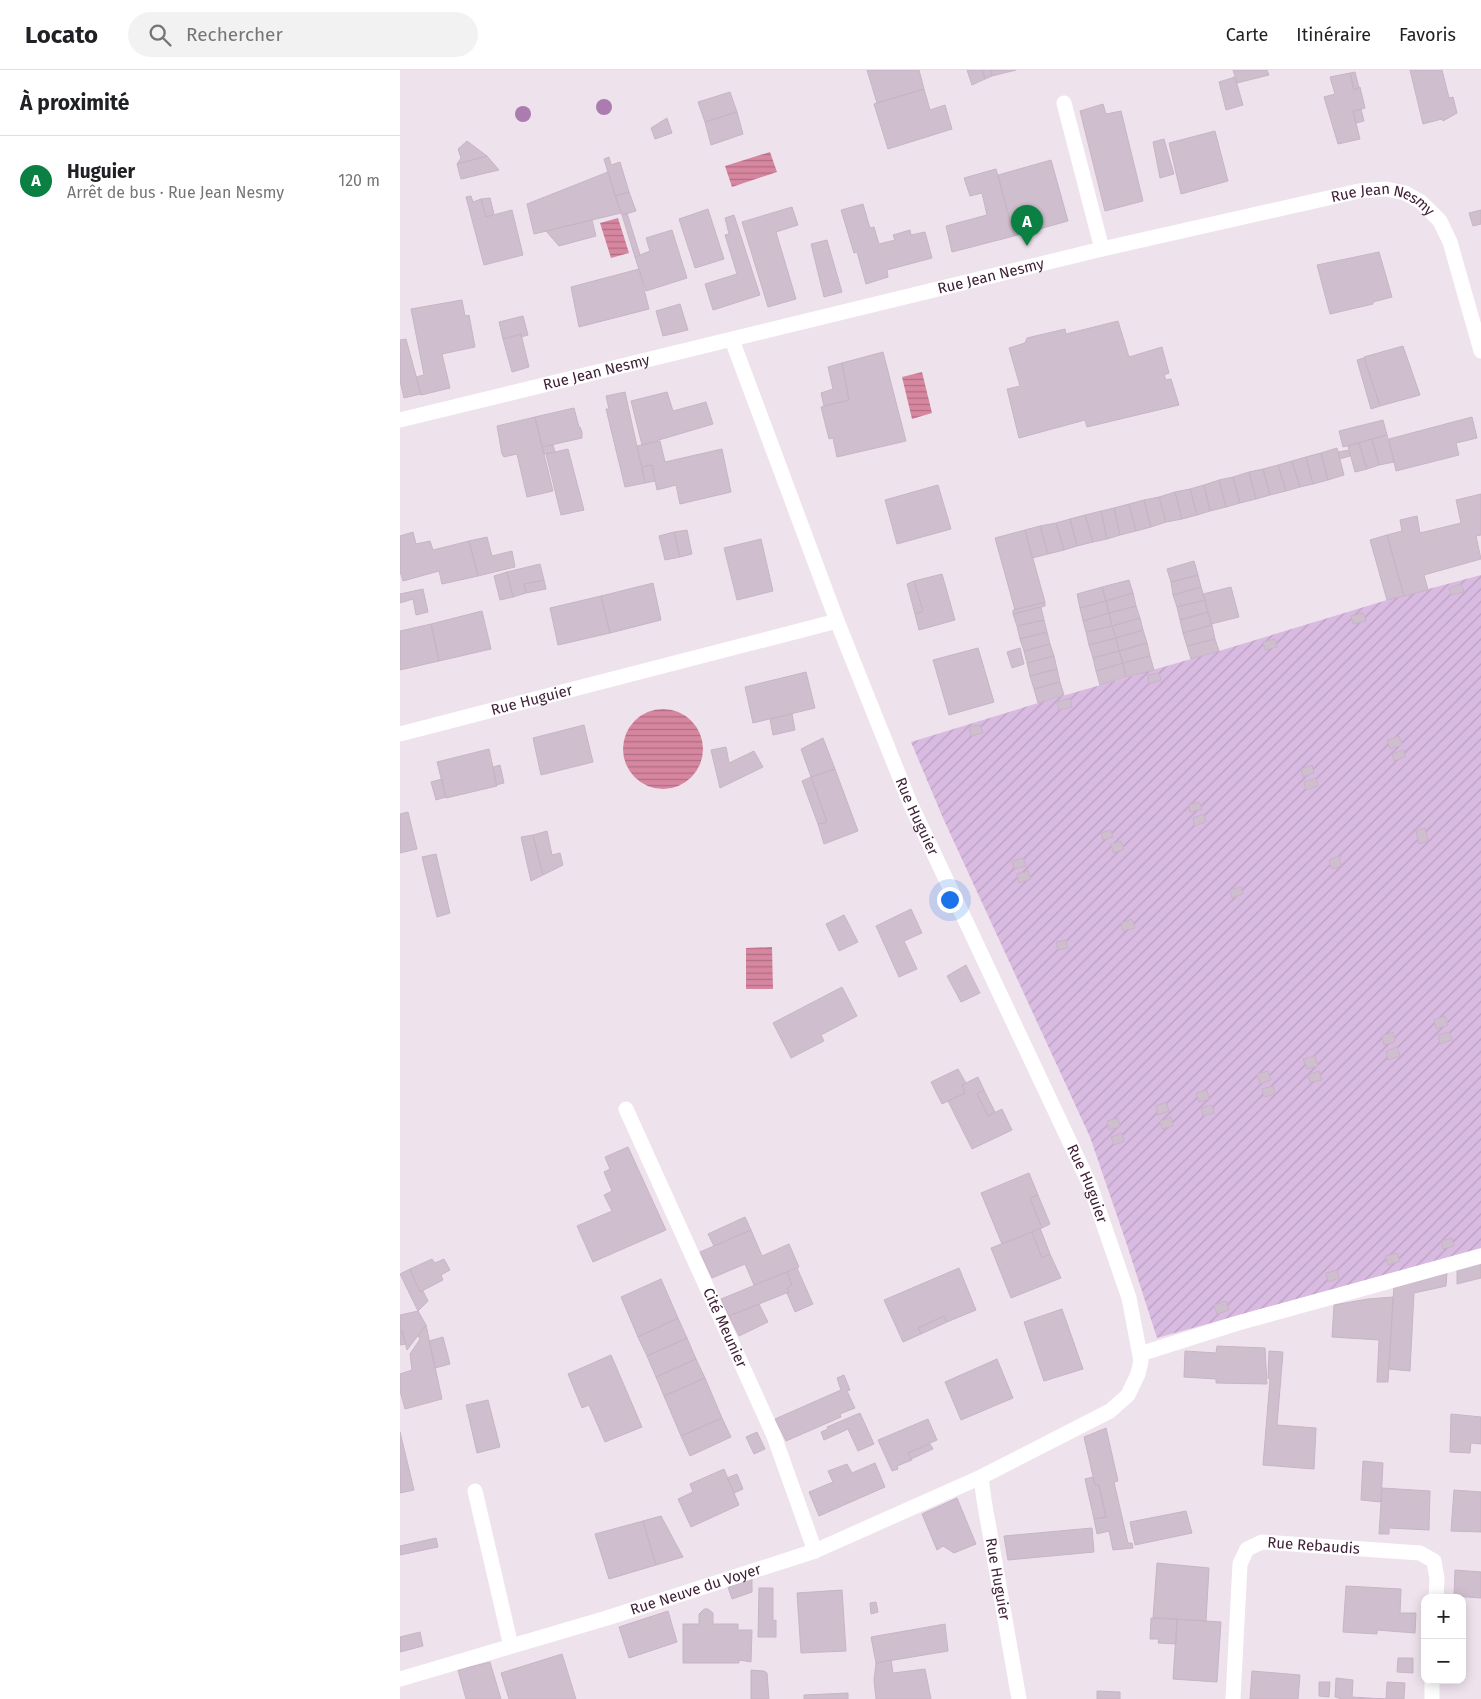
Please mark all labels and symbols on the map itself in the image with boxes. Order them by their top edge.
street label: Rue Jean Nesmy [1329,180,1439,220]
pin: A [1011,205,1043,246]
street label: Rue Jean Nesmy [936,254,1046,298]
street label: Rue Jean Nesmy [541,350,652,394]
street label: Rue Huguier [489,681,575,719]
street label: Rue Huguier [892,775,942,858]
your location [937,887,963,913]
street label: Rue Huguier [1063,1141,1111,1225]
street label: Cité Meunier [699,1285,751,1371]
street label: Rue Rebaudis [1267,1533,1361,1558]
street label: Rue Huguier [982,1536,1014,1622]
street label: Rue Neuve du Voyer [628,1560,764,1619]

